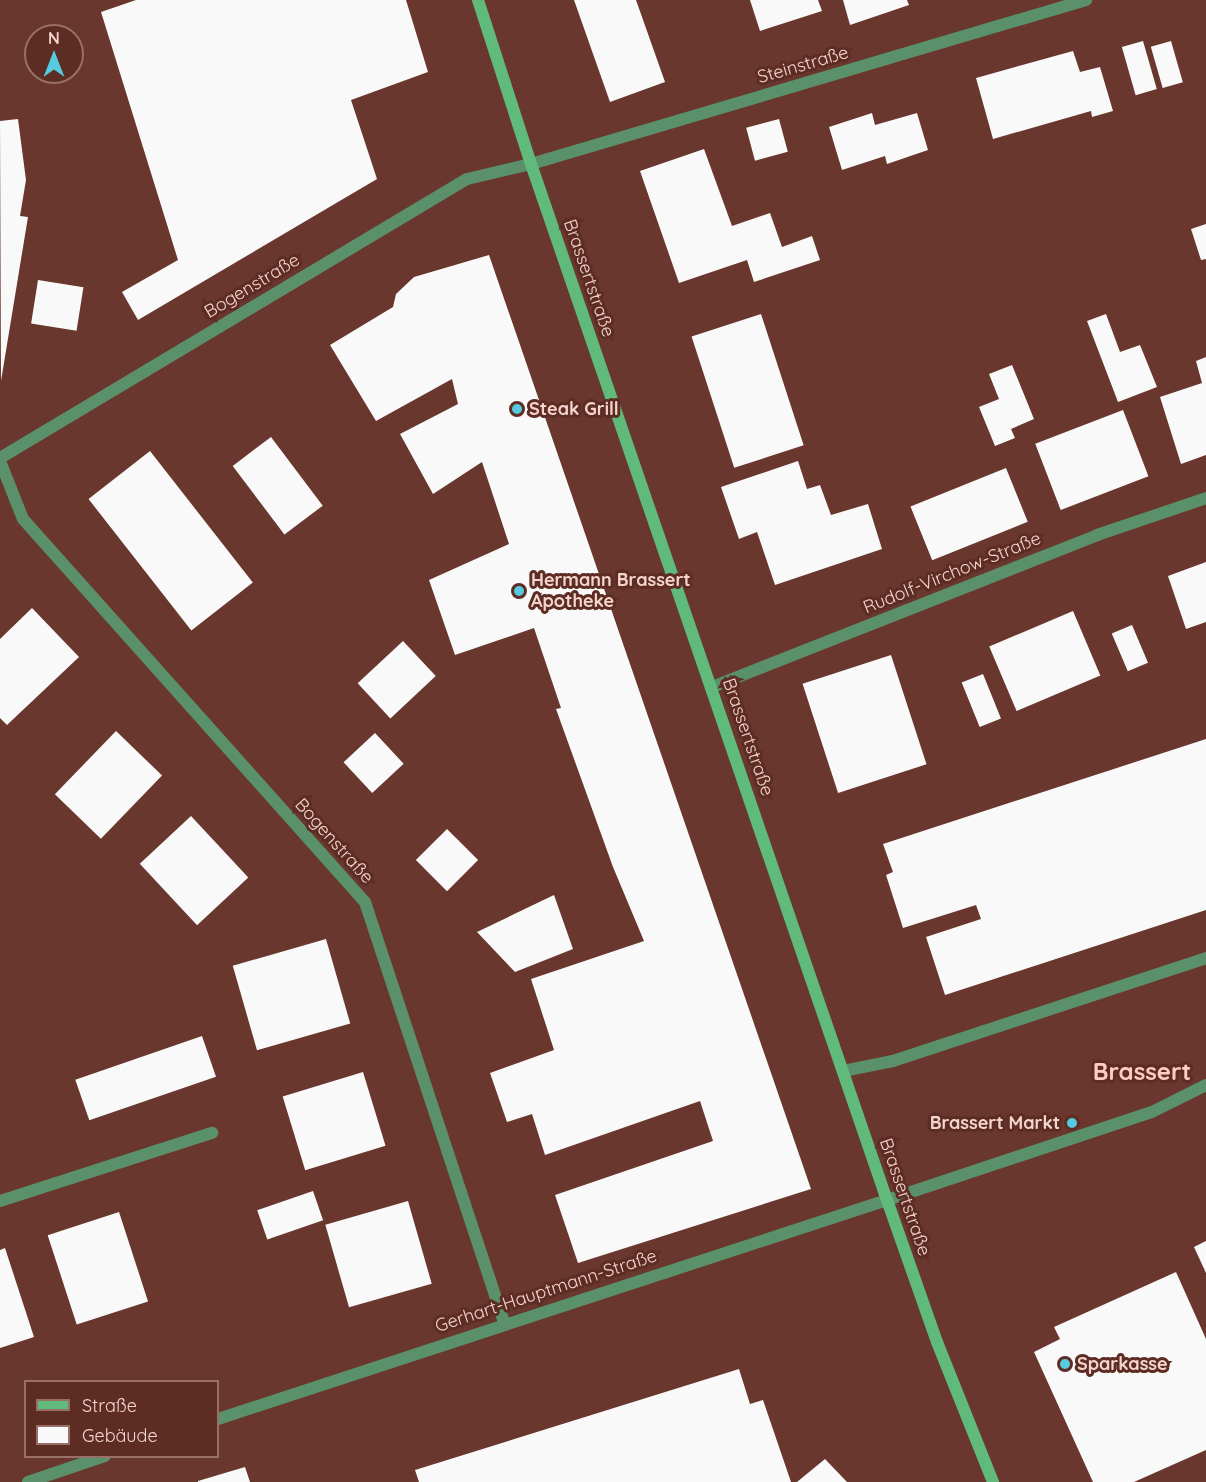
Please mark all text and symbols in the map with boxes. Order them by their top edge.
north arrow [24,24,84,84]
text: N [48,28,60,48]
street label: Steinstraße [755,42,851,88]
street label: Brassertstraße [559,216,619,340]
street label: Bogenstraße [200,249,304,323]
place label: Steak Grill [529,398,619,420]
marker: Steak Grill [510,402,524,416]
street label: Rudolf-Virchow-Straße [860,527,1044,619]
place label: Hermann Brassert Apotheke [531,570,691,612]
marker: Hermann Brassert Apotheke [512,584,526,598]
street label: Brassertstraße [718,675,778,799]
street label: Bogenstraße [290,794,378,888]
district label: Brassert [1093,1058,1191,1086]
place label: Brassert Markt [930,1112,1060,1134]
marker: Brassert Markt [1065,1116,1079,1130]
street label: Brassertstraße [875,1135,935,1259]
street label: Gerhart-Hauptmann-Straße [432,1245,660,1337]
place label: Sparkasse [1077,1353,1168,1375]
marker: Sparkasse [1058,1357,1072,1371]
legend [24,1380,219,1458]
text: Straße [82,1394,137,1417]
text: Gebäude [82,1424,158,1447]

